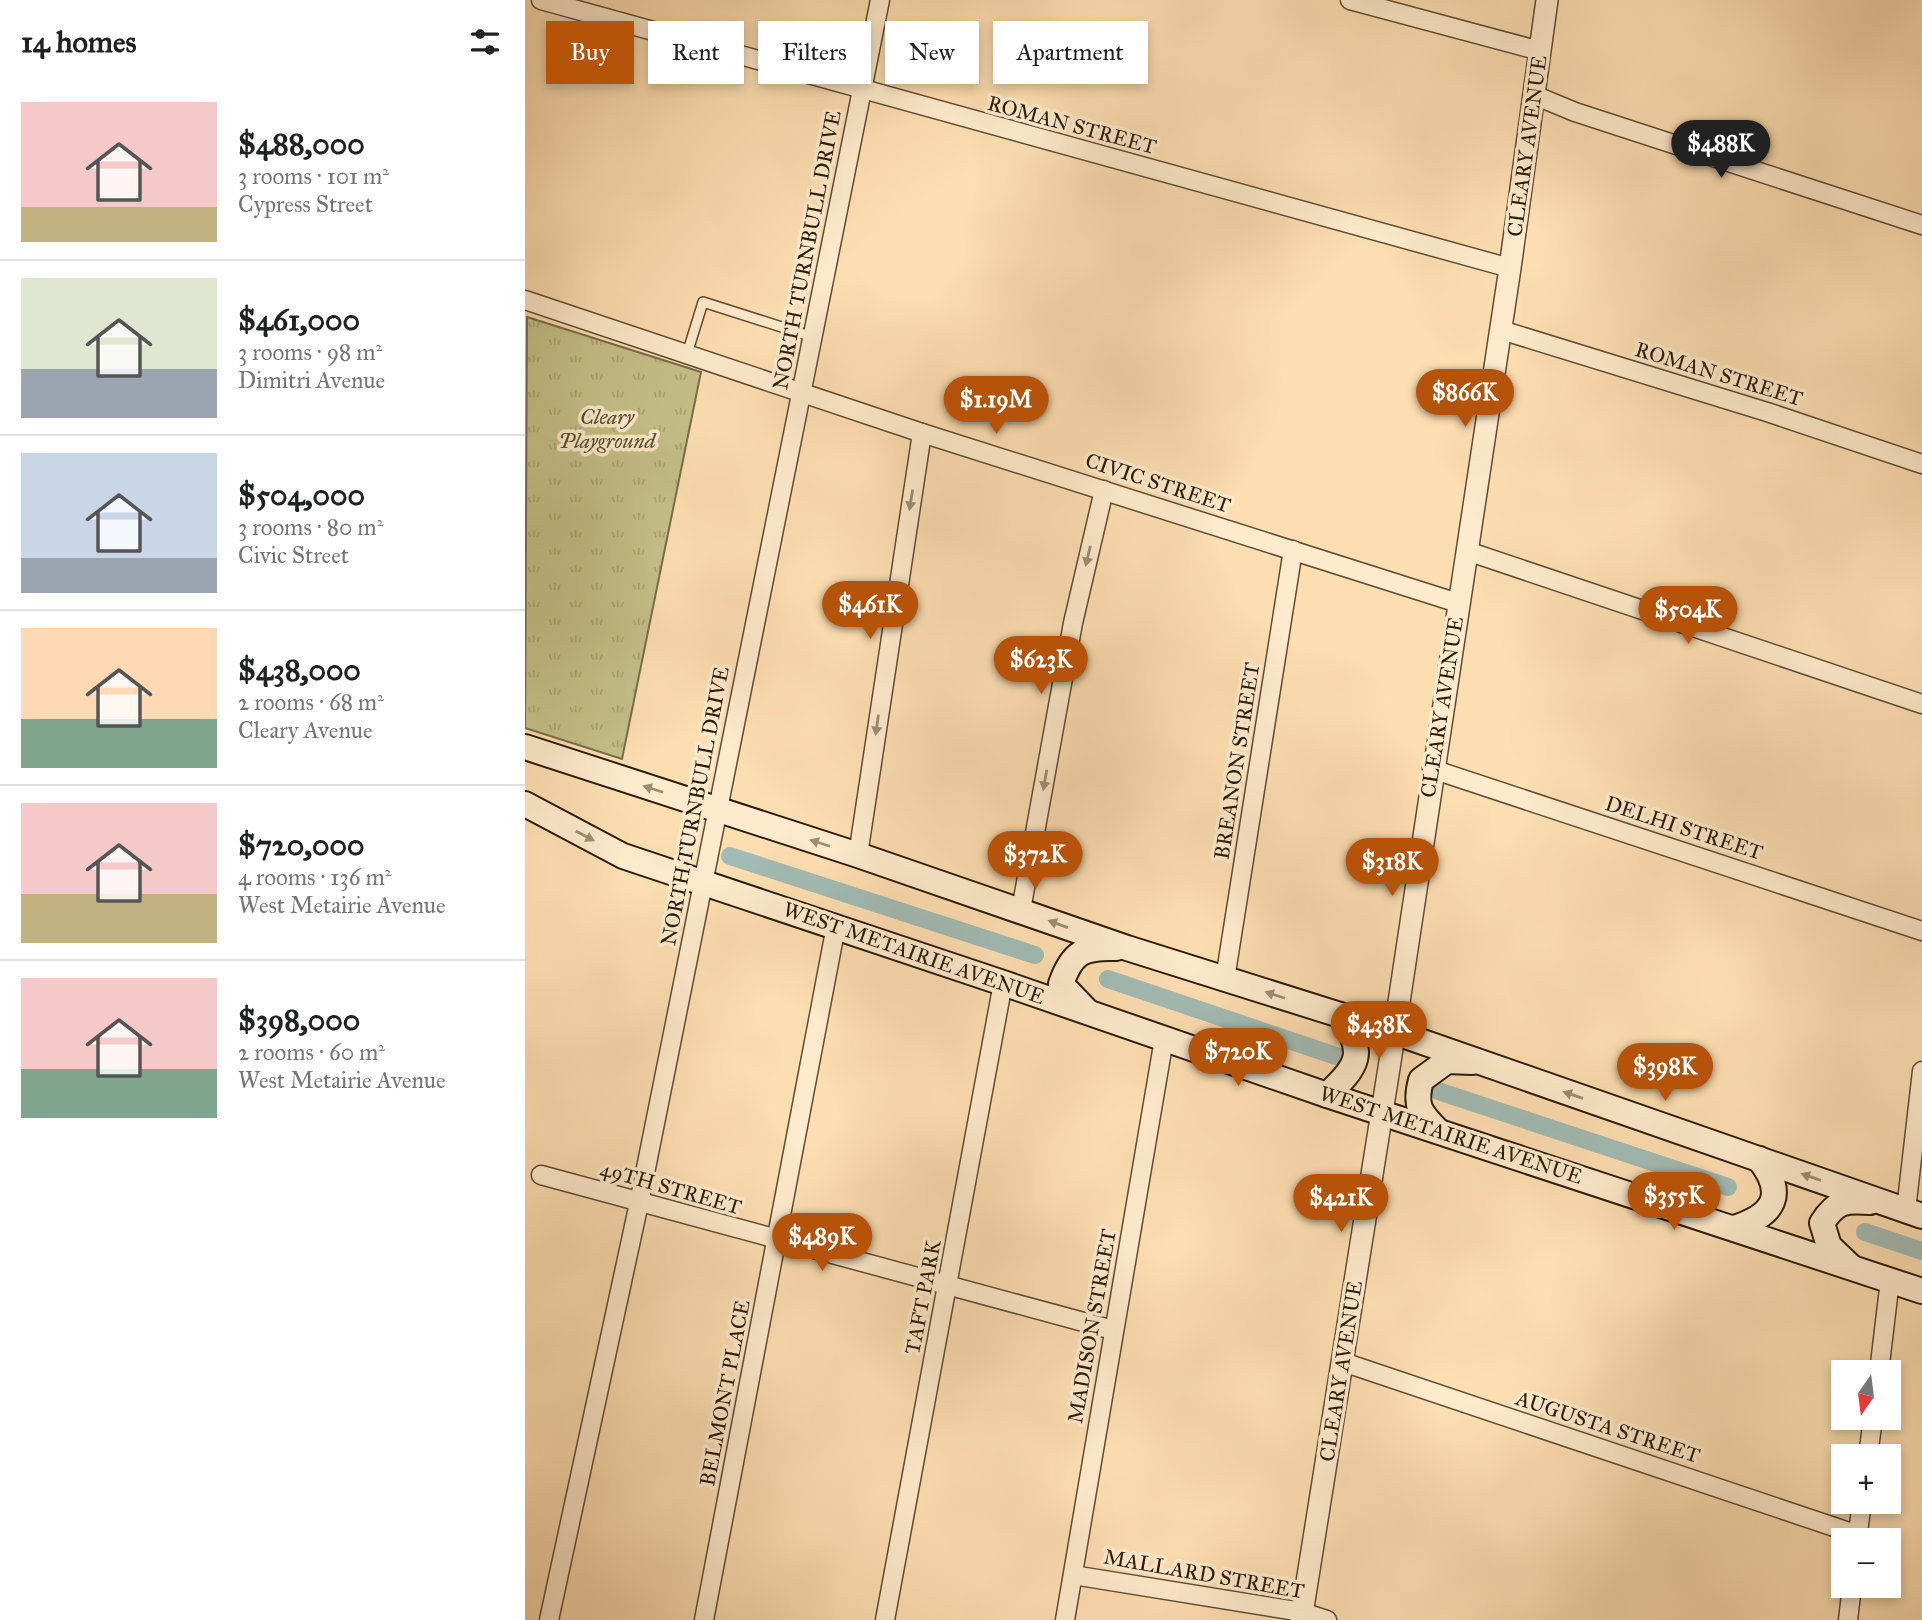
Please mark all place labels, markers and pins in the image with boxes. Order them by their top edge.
pin: $488K [1672,120,1770,180]
pin: $866K [1416,370,1514,429]
pin: $1.19M [939,376,1053,436]
pin: $461K [821,582,919,641]
pin: $504K [1639,586,1737,646]
pin: $623K [992,636,1090,696]
pin: $372K [986,832,1084,891]
pin: $318K [1343,838,1441,898]
pin: $438K [1330,1002,1428,1061]
pin: $720K [1189,1028,1287,1088]
pin: $398K [1616,1044,1714,1103]
pin: $355K [1625,1172,1723,1232]
pin: $421K [1292,1174,1390,1234]
pin: $489K [773,1214,871,1273]

